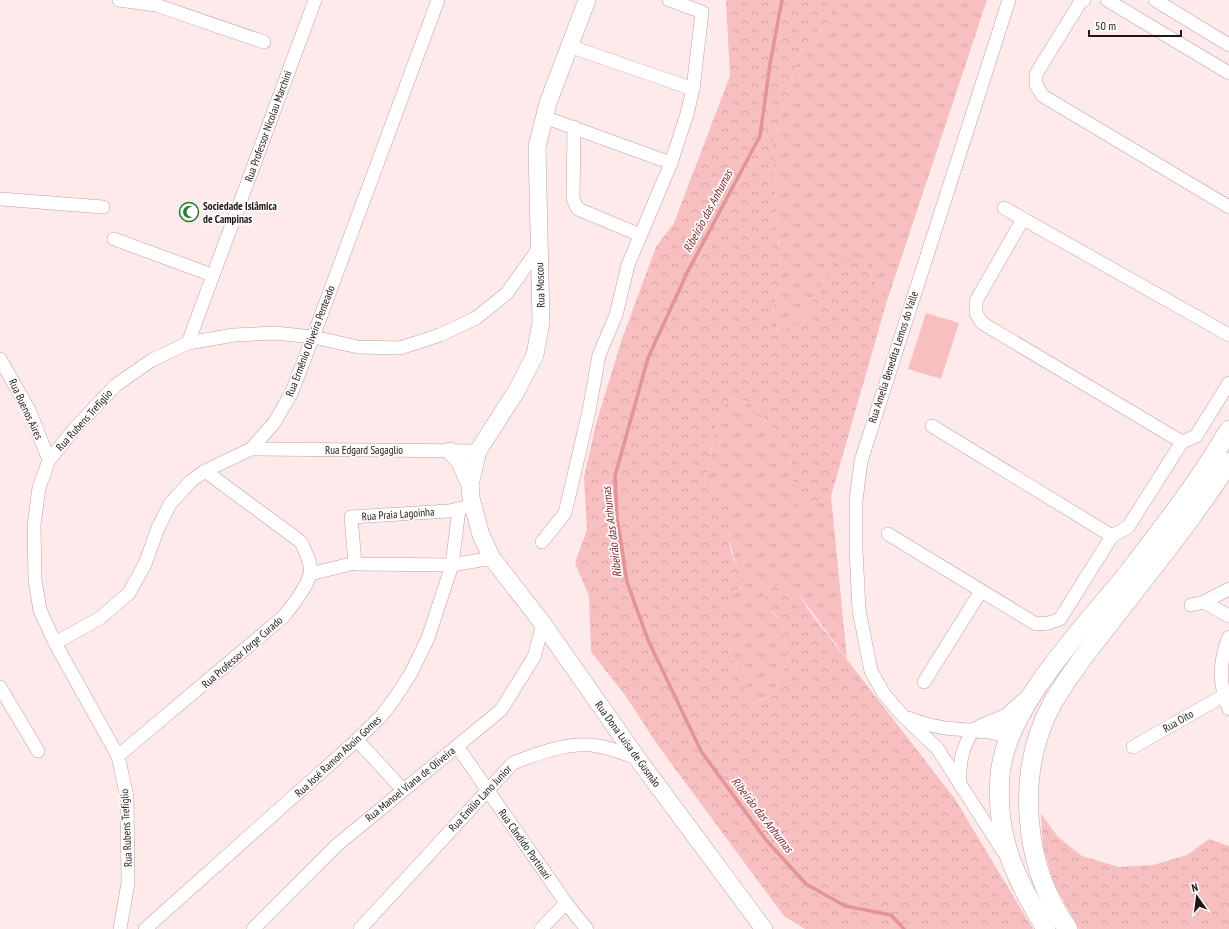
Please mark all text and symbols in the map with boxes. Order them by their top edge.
scale bar [1089,12,1181,38]
text: 50 m [1095,18,1116,33]
street label: Rua Professor Nicolau Marchini [241,68,295,184]
water label: Ribeirão das Anhumas [679,165,737,255]
place label: Sociedade Islâmica de Campinas [203,199,277,226]
mosque icon: Sociedade Islâmica de Campinas [178,201,200,223]
street label: Rua Moscou [532,262,548,308]
street label: Rua Ermênio Oliveira Penteado [282,283,338,399]
street label: Rua Amelia Benedita Lemos do Valle [865,289,921,425]
street label: Rua Buenos Aires [6,376,46,442]
street label: Rua Rubens Trefíglio [53,386,115,454]
street label: Rua Edgard Sagaglio [325,443,403,457]
water label: Ribeirão das Anhumas [598,484,625,578]
street label: Rua Praia Lagoinha [361,504,435,524]
street label: Rua Professor Jorge Curado [199,613,285,691]
street label: Rua Dona Luísa de Gusmão [592,698,664,790]
street label: Rua Oito [1160,707,1196,735]
street label: Rua José Ramon Aboin Gomes [292,712,384,800]
street label: Rua Manoel Viana de Oliveira [362,743,458,825]
street label: Rua Emilio Lano Junior [445,762,515,834]
water label: Ribeirão das Anhumas [728,774,798,857]
street label: Rua Rubens Trefíglio [117,788,135,867]
street label: Rua Cândido Portinari [496,806,554,882]
north arrow [1177,877,1217,917]
text: N [1190,880,1199,895]

